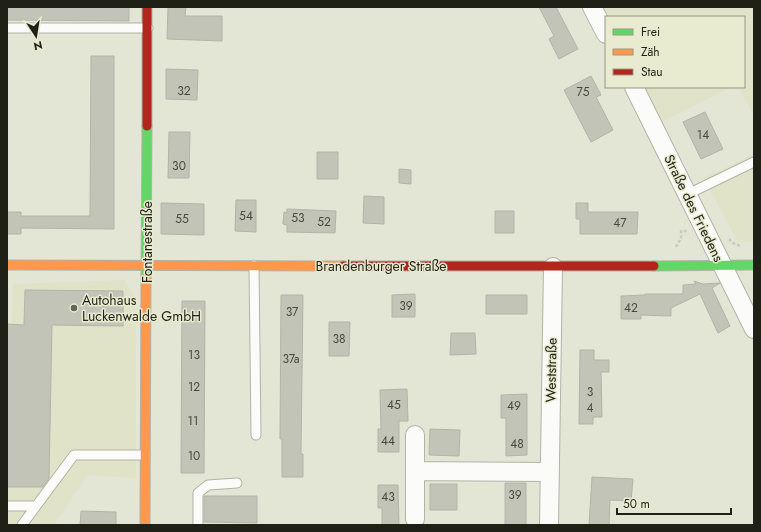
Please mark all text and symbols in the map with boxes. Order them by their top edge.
north arrow [16,16,56,56]
legend [605,16,745,88]
text: Frei [641,23,660,41]
text: N [32,37,44,55]
text: Zäh [641,43,660,61]
text: Stau [641,63,663,81]
house number: 32 [177,82,191,100]
house number: 75 [576,83,590,101]
house number: 14 [697,126,709,144]
street label: Straße des Friedens [659,151,729,265]
house number: 30 [172,157,186,175]
street label: Fontanestraße [137,201,157,283]
house number: 54 [239,207,253,225]
house number: 53 [291,209,305,227]
house number: 55 [175,210,189,228]
house number: 52 [317,213,331,231]
house number: 47 [613,214,627,232]
street label: Brandenburger Straße [315,256,447,276]
place label: Autohaus Luckenwalde GmbH [82,290,201,326]
house number: 39 [399,297,413,315]
house number: 42 [624,299,638,317]
marker: Autohaus Luckenwalde GmbH [69,303,79,313]
house number: 37 [286,303,299,321]
house number: 38 [332,330,346,348]
street label: Weststraße [540,338,562,402]
house number: 13 [188,346,200,364]
house number: 37a [282,350,300,368]
house number: 12 [188,378,200,396]
house number: 3 [587,383,594,401]
house number: 45 [387,396,401,414]
house number: 49 [507,397,521,415]
house number: 4 [587,399,594,417]
house number: 11 [188,412,198,430]
house number: 44 [381,432,395,450]
house number: 48 [510,435,524,453]
house number: 10 [188,447,200,465]
house number: 39 [508,486,522,504]
house number: 43 [381,488,395,506]
scale bar [617,490,731,516]
text: 50 m [623,495,650,513]

